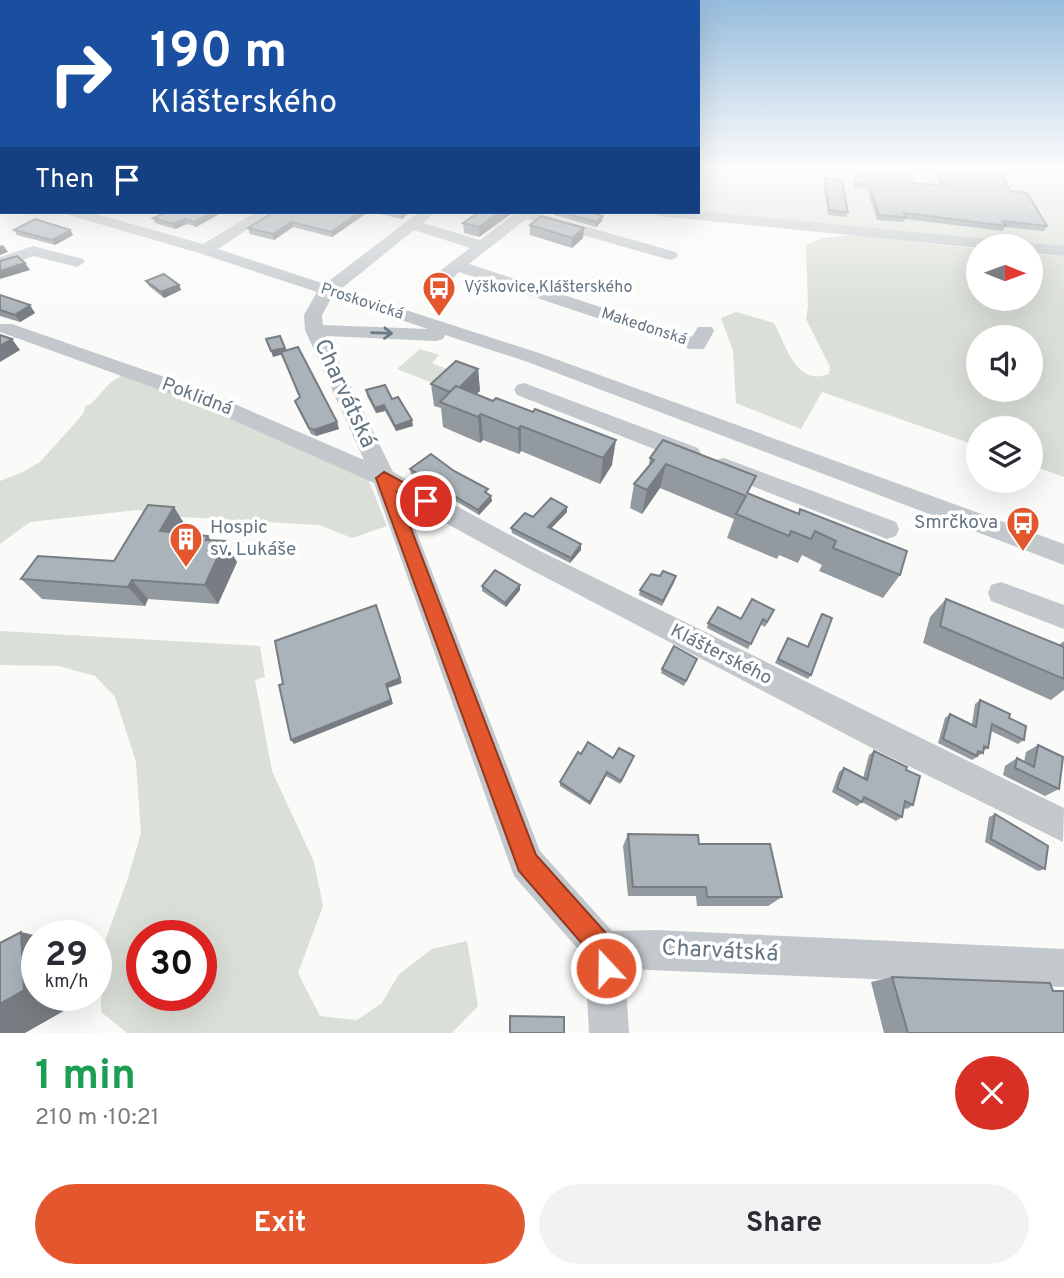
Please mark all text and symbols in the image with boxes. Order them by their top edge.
text: 190 m [150,23,287,85]
icon: right [35,28,126,119]
text: Klášterského [150,84,337,124]
icon: arrive [108,161,146,199]
text: Then [35,164,94,197]
north arrow [966,234,1043,312]
map controls [966,234,1043,493]
bus stop icon: Výškovice,Klášterského [420,269,458,318]
place label: Výškovice,Klášterského [464,278,632,298]
street label: Proskovická [318,279,406,325]
street label: Makedonská [599,304,689,350]
button: sound [966,325,1043,402]
one-way arrow [371,326,394,339]
street label: Charvátská [306,335,382,453]
street label: Poklidná [158,373,236,421]
button: layers [966,416,1043,493]
pin [396,471,456,531]
icon: arrive [407,482,445,520]
bus stop icon: Smrčkova [1004,504,1042,553]
place label: Smrčkova [914,511,998,535]
place label: Hospic sv. Lukáše [210,516,296,562]
building icon: Hospic sv. Lukáše [167,520,205,569]
street label: Klášterského [666,619,776,691]
speed limit sign: 30 [126,920,217,1011]
position arrow [569,931,643,1005]
text: 29 [45,934,88,978]
street label: Charvátská [661,934,779,970]
text: km/h [45,971,88,994]
text: 1 min [35,1051,136,1104]
button: close [955,1056,1029,1130]
text: 210 m · 10:21 [35,1104,159,1133]
button: Exit [35,1184,525,1264]
button: Share [539,1184,1029,1264]

